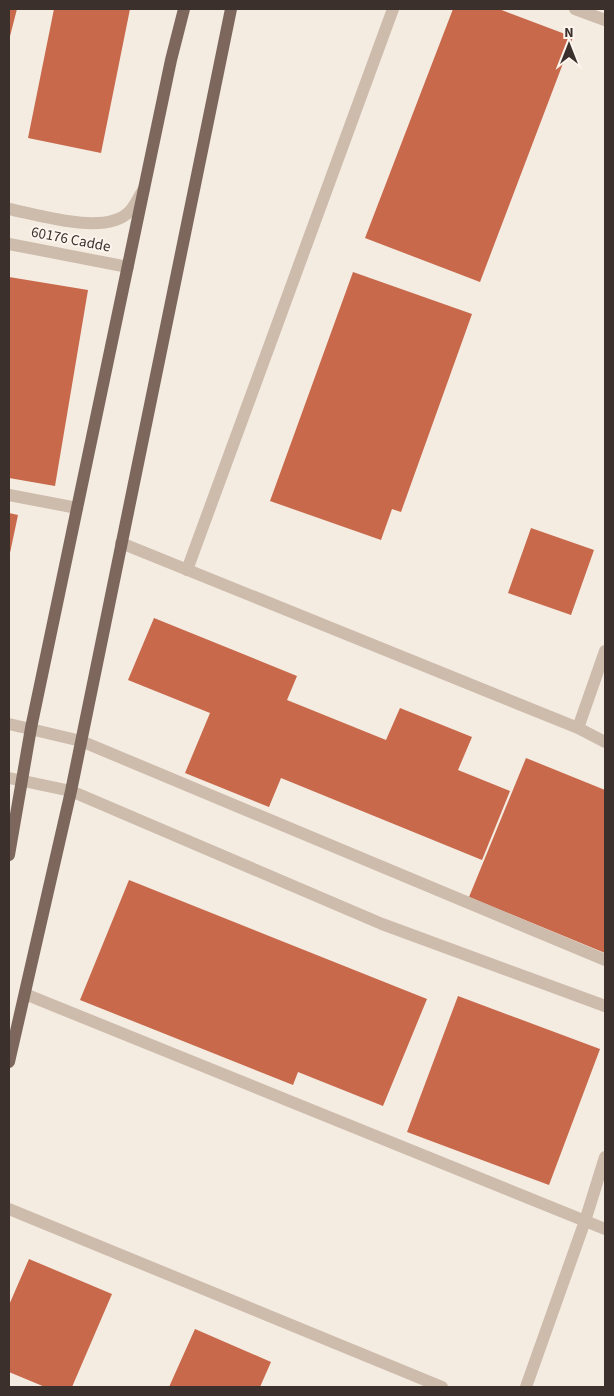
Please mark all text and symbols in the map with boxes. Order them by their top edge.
north arrow [544,20,594,70]
text: N [564,23,574,43]
street label: 60176 Cadde [29,222,112,257]

